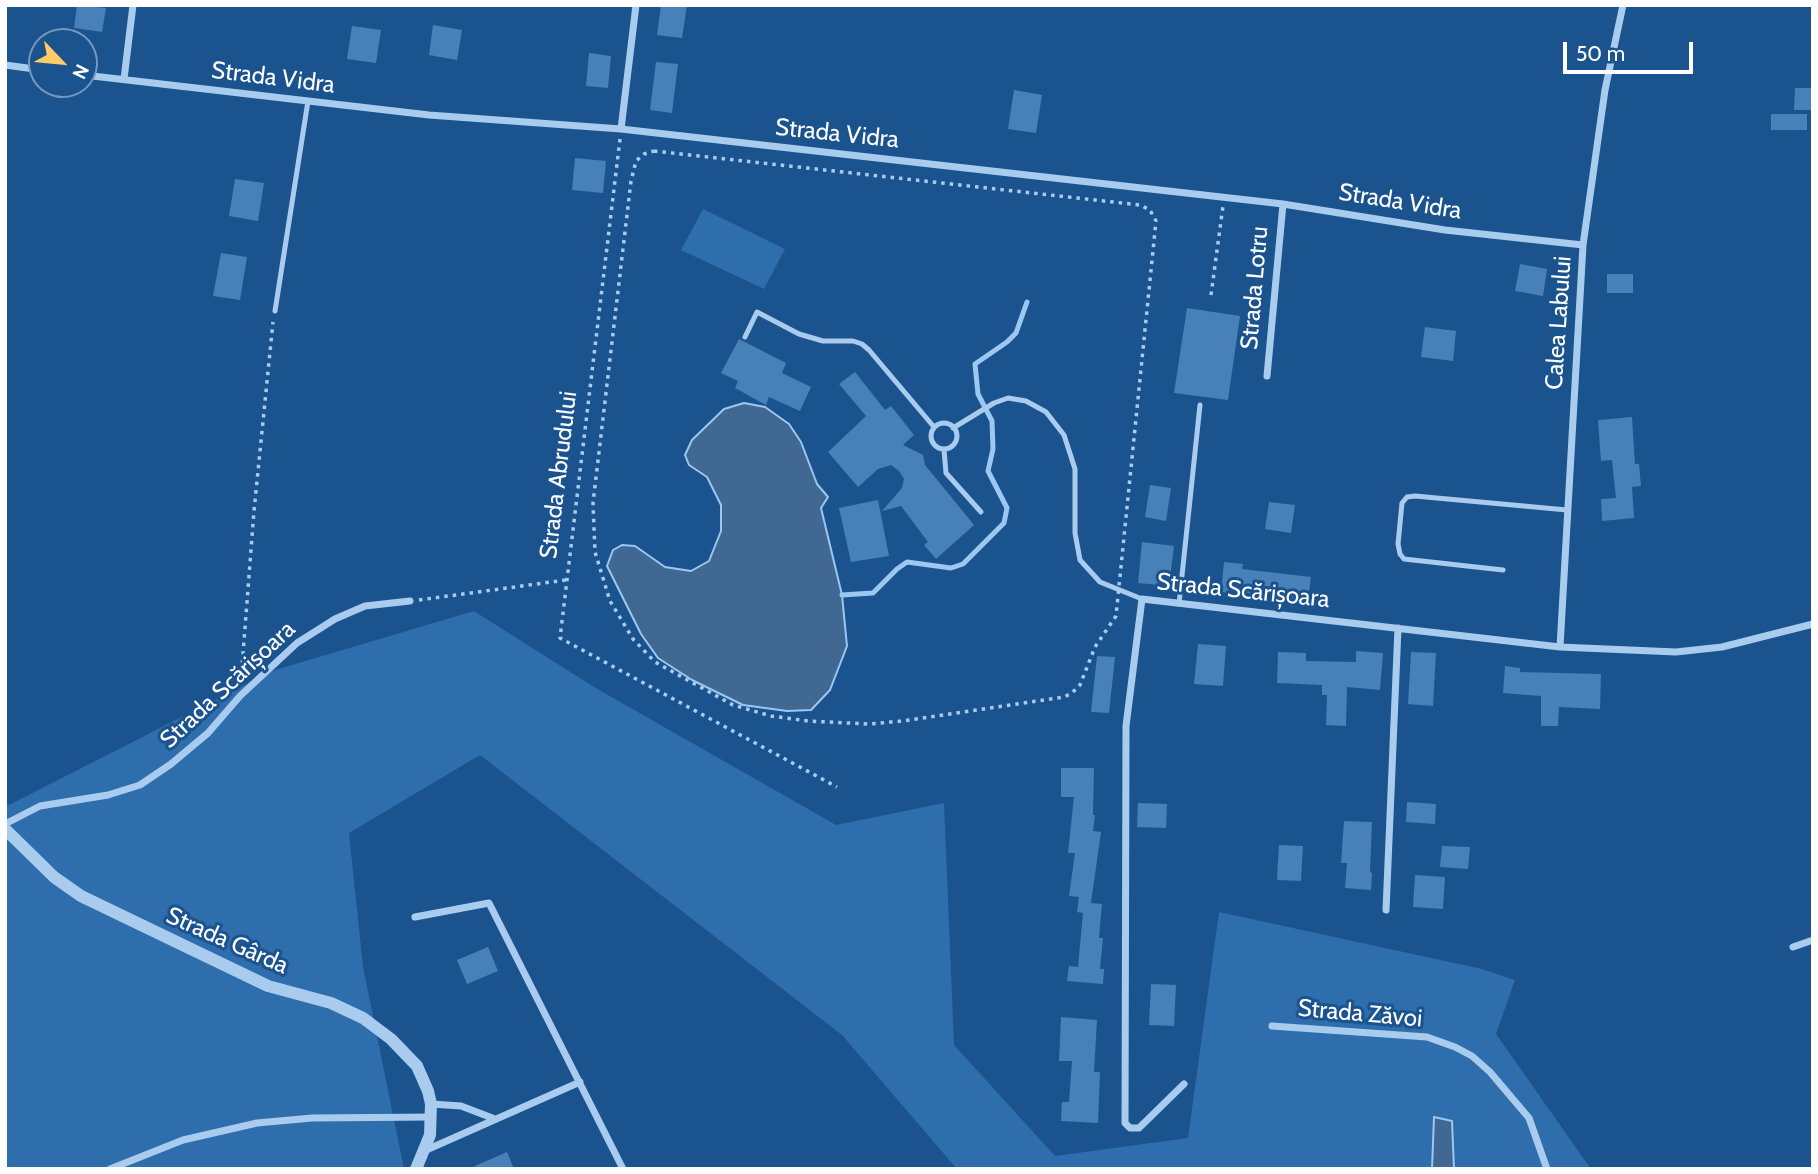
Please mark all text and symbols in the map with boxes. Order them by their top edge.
north arrow [28,28,98,98]
scale bar [1566,28,1696,72]
text: 50 m [1576,41,1625,66]
street label: Strada Vidra [210,56,336,100]
text: N [67,60,94,83]
street label: Strada Vidra [774,113,900,155]
street label: Strada Vidra [1337,178,1463,226]
street label: Strada Lotru [1235,225,1275,351]
street label: Calea Labului [1540,255,1578,391]
street label: Strada Abrudului [534,390,584,560]
street label: Strada Scărișoara [1155,568,1331,614]
street label: Strada Scărișoara [155,615,301,755]
street label: Strada Gârda [161,901,293,981]
street label: Strada Zăvoi [1297,994,1423,1034]

